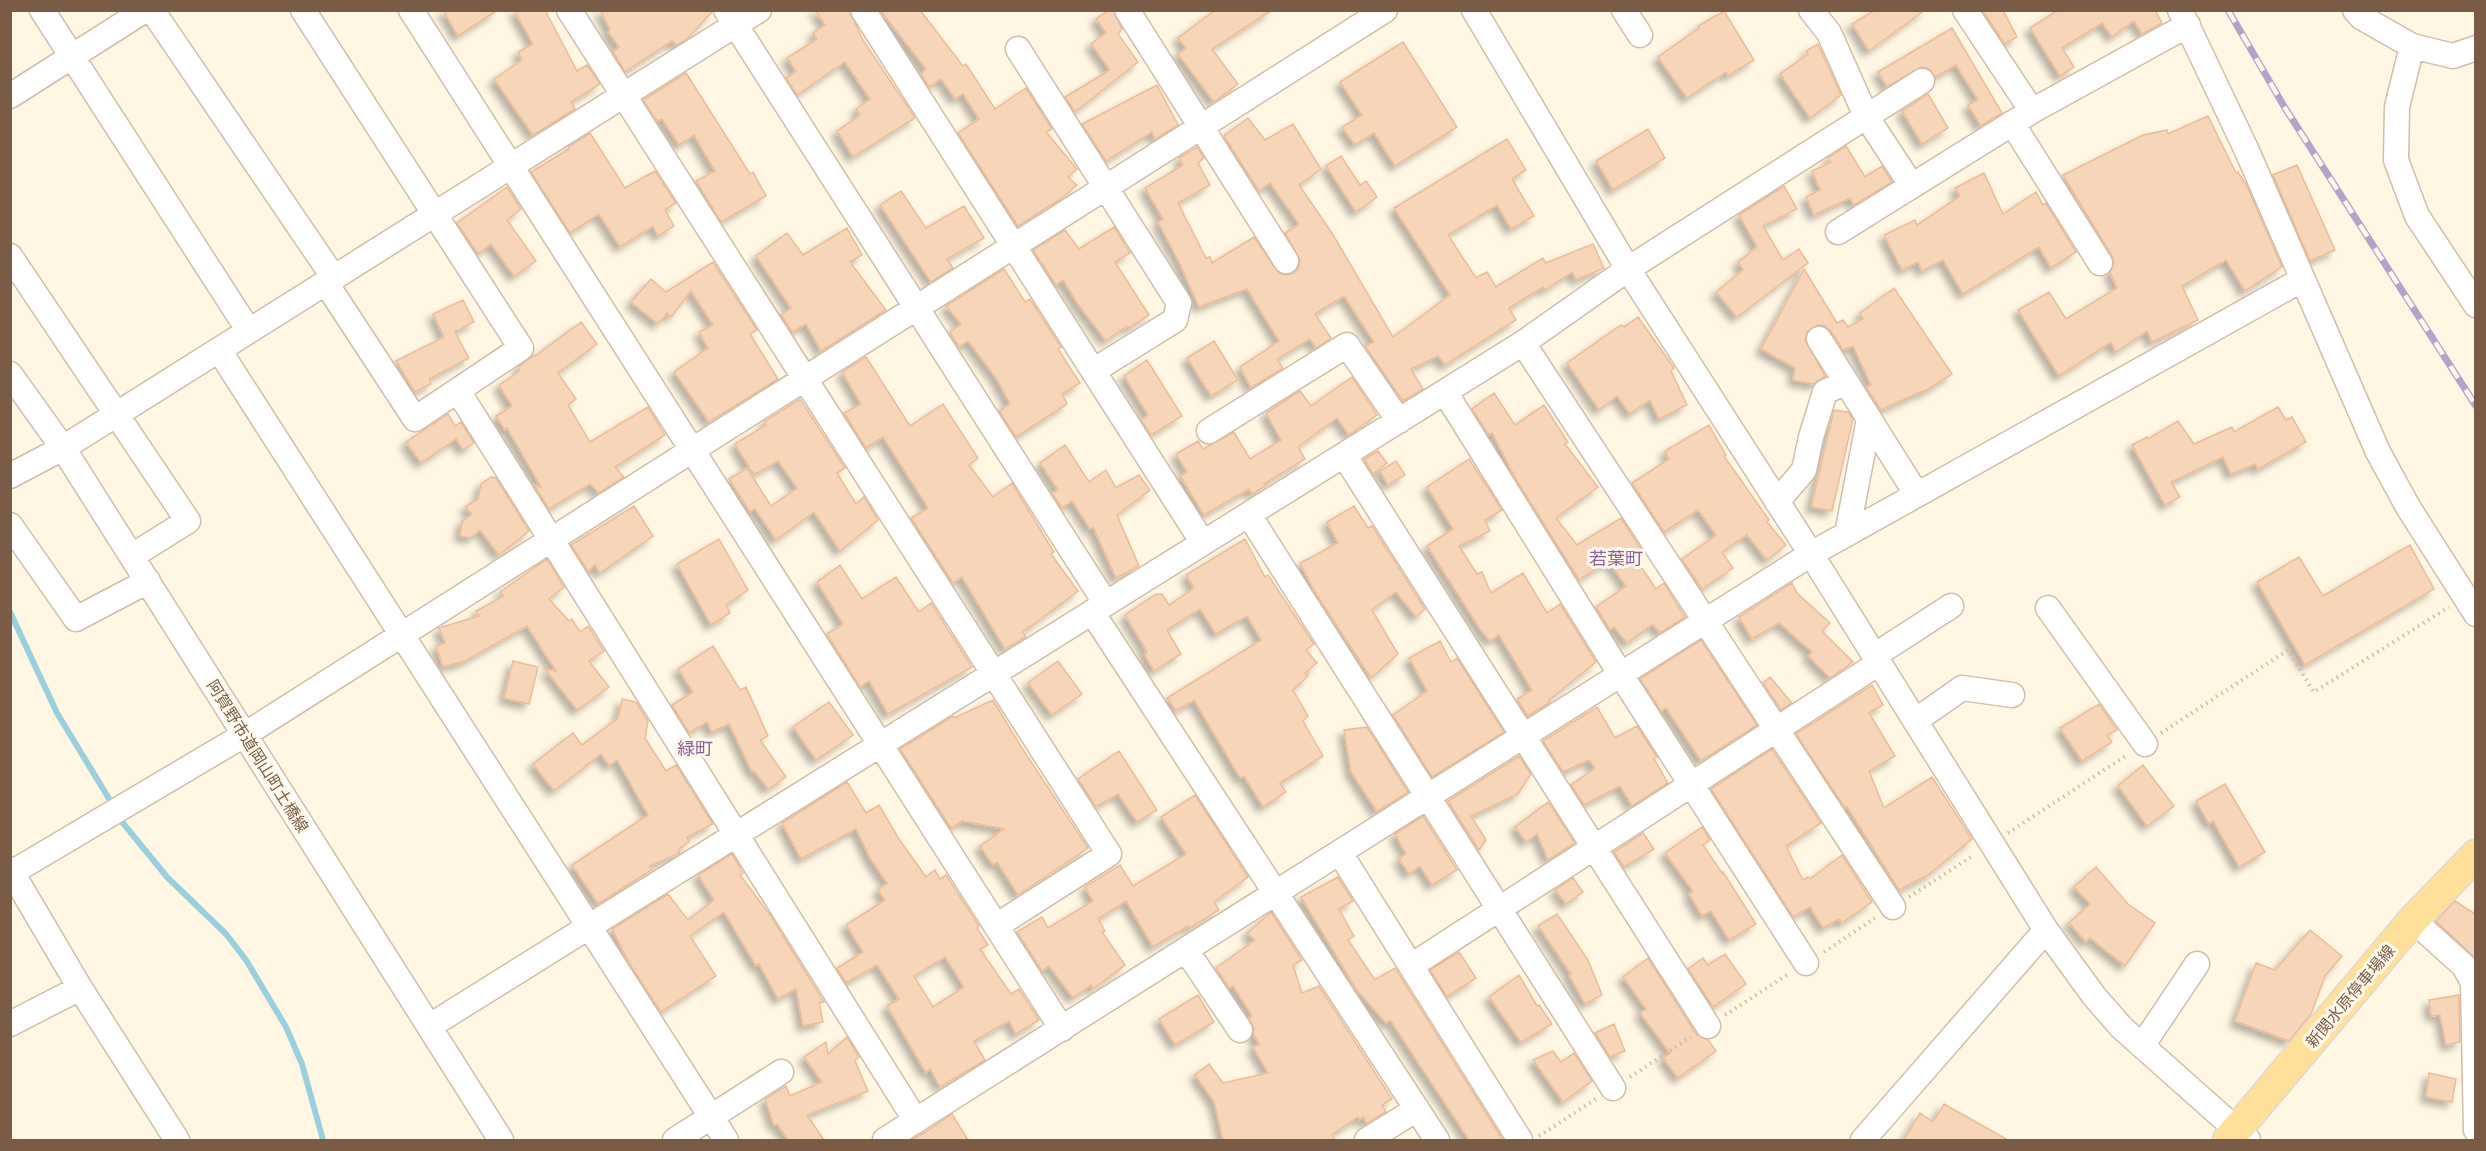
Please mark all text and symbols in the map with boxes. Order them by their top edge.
district label: 若葉町 [1589,547,1643,569]
street label: 阿賀野市道岡山町土橋線 [203,676,313,836]
district label: 緑町 [677,737,713,759]
street label: 新関水原停車場線 [2301,941,2399,1051]

